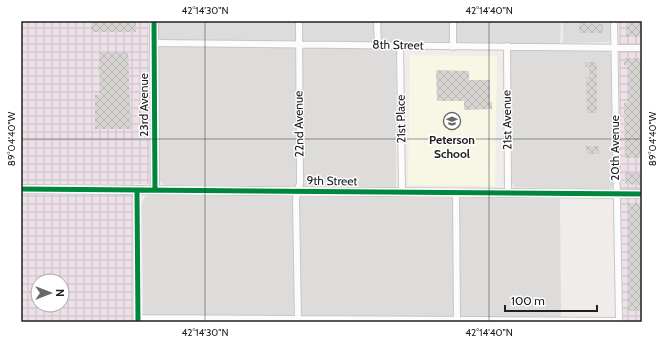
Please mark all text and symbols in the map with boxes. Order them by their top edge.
text: 42°14'30"N [181,4,229,17]
text: 42°14'40"N [465,4,513,17]
street label: 8th Street [372,37,424,52]
street label: 23rd Avenue [136,73,151,137]
street label: 21st Avenue [498,90,515,150]
street label: 22nd Avenue [290,91,307,157]
street label: 21st Place [393,94,408,144]
text: 89°04'40"W [5,111,18,166]
school or university icon: Peterson School [442,111,462,131]
text: 89°04'40"W [646,111,659,166]
street label: 20th Avenue [607,115,622,181]
place label: Peterson School [429,132,475,161]
street label: 9th Street [306,173,358,188]
north arrow [30,273,70,313]
scale bar [505,287,597,313]
text: N [53,289,67,297]
text: 100 m [511,293,545,308]
text: 42°14'30"N [181,326,229,339]
text: 42°14'40"N [465,326,513,339]

